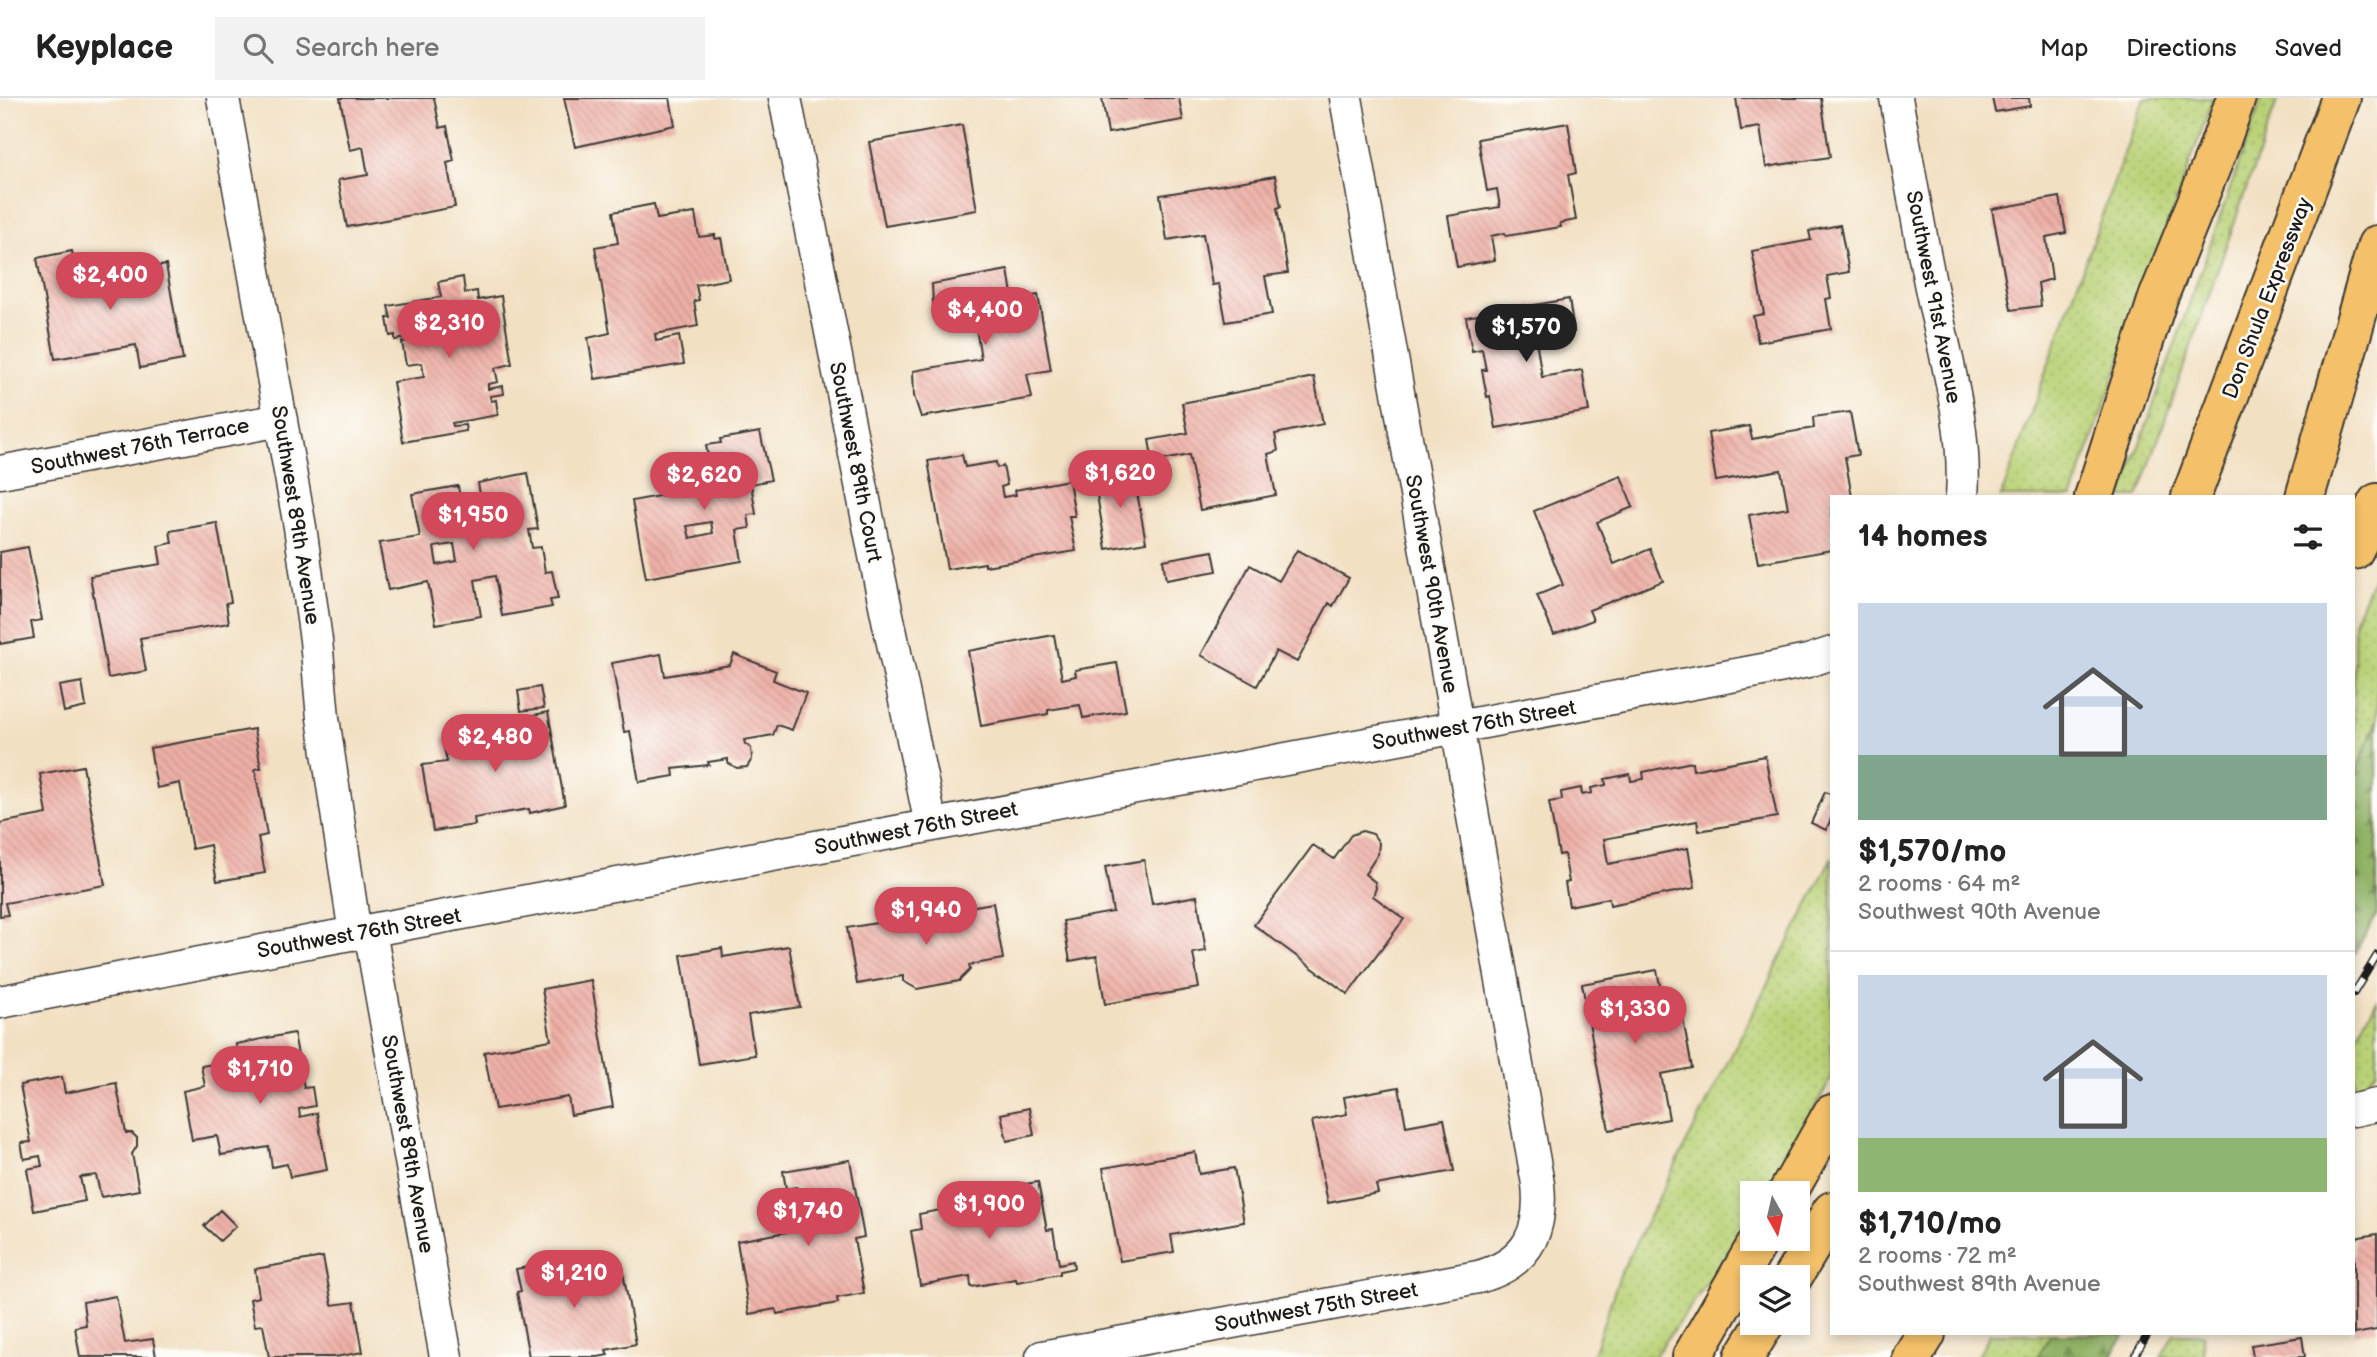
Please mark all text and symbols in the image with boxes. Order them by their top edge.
search box [215,17,705,80]
text: Keyplace [35,28,173,68]
icon: search [239,29,277,67]
text: Search here [295,33,439,64]
text: Map [2040,34,2088,63]
text: Directions [2126,34,2237,63]
text: Saved [2275,34,2342,63]
street label: Southwest 91st Avenue [1901,189,1966,406]
street label: Don Shula Expressway [2218,194,2318,402]
pin: $2,400 [53,252,167,312]
text: $2,400 [72,261,148,289]
pin: $4,400 [928,288,1042,347]
text: $4,400 [947,296,1023,324]
pin: $2,310 [392,300,506,360]
pin: $1,570 [1469,304,1583,364]
text: $2,310 [413,309,485,337]
text: $1,570 [1491,313,1561,341]
street label: Southwest 89th Court [824,360,887,565]
street label: Southwest 89th Avenue [266,404,325,626]
street label: Southwest 76th Terrace [29,413,251,480]
pin: $1,620 [1063,450,1177,510]
pin: $2,620 [647,452,761,512]
text: $1,620 [1084,459,1156,487]
text: $2,620 [666,461,742,489]
street label: Southwest 90th Avenue [1400,473,1463,695]
pin: $1,950 [416,492,530,552]
text: $1,950 [437,501,509,529]
icon: filters [2289,518,2327,556]
text: 14 homes [1858,519,1987,555]
icon: home [2030,649,2156,775]
street label: Southwest 76th Street [1370,695,1578,756]
pin: $2,480 [438,714,552,774]
text: $2,480 [457,723,533,751]
street label: Southwest 76th Street [812,796,1020,860]
text: $1,570/mo [1858,834,2006,870]
text: 2 rooms · 64 m² [1858,870,2020,898]
pin: $1,940 [869,888,983,947]
text: $1,940 [890,896,962,924]
text: Southwest 90th Avenue [1858,898,2101,926]
street label: Southwest 76th Street [255,903,463,964]
pin: $1,330 [1578,986,1692,1046]
text: $1,330 [1599,995,1671,1023]
icon: home [2030,1021,2156,1147]
street label: Southwest 89th Avenue [376,1033,439,1255]
pin: $1,710 [203,1046,317,1106]
text: $1,710 [227,1055,293,1083]
north arrow [1740,1181,1810,1251]
map controls [1740,1181,1810,1335]
pin: $1,900 [932,1182,1046,1241]
pin: $1,740 [751,1188,865,1248]
text: $1,900 [953,1190,1025,1218]
text: $1,740 [773,1197,843,1225]
text: $1,710/mo [1858,1206,2002,1242]
text: 2 rooms · 72 m² [1858,1242,2017,1270]
pin: $1,210 [517,1250,631,1310]
text: $1,210 [540,1259,608,1287]
button: layers [1740,1265,1810,1335]
text: Southwest 89th Avenue [1858,1270,2101,1298]
street label: Southwest 75th Street [1213,1277,1420,1338]

